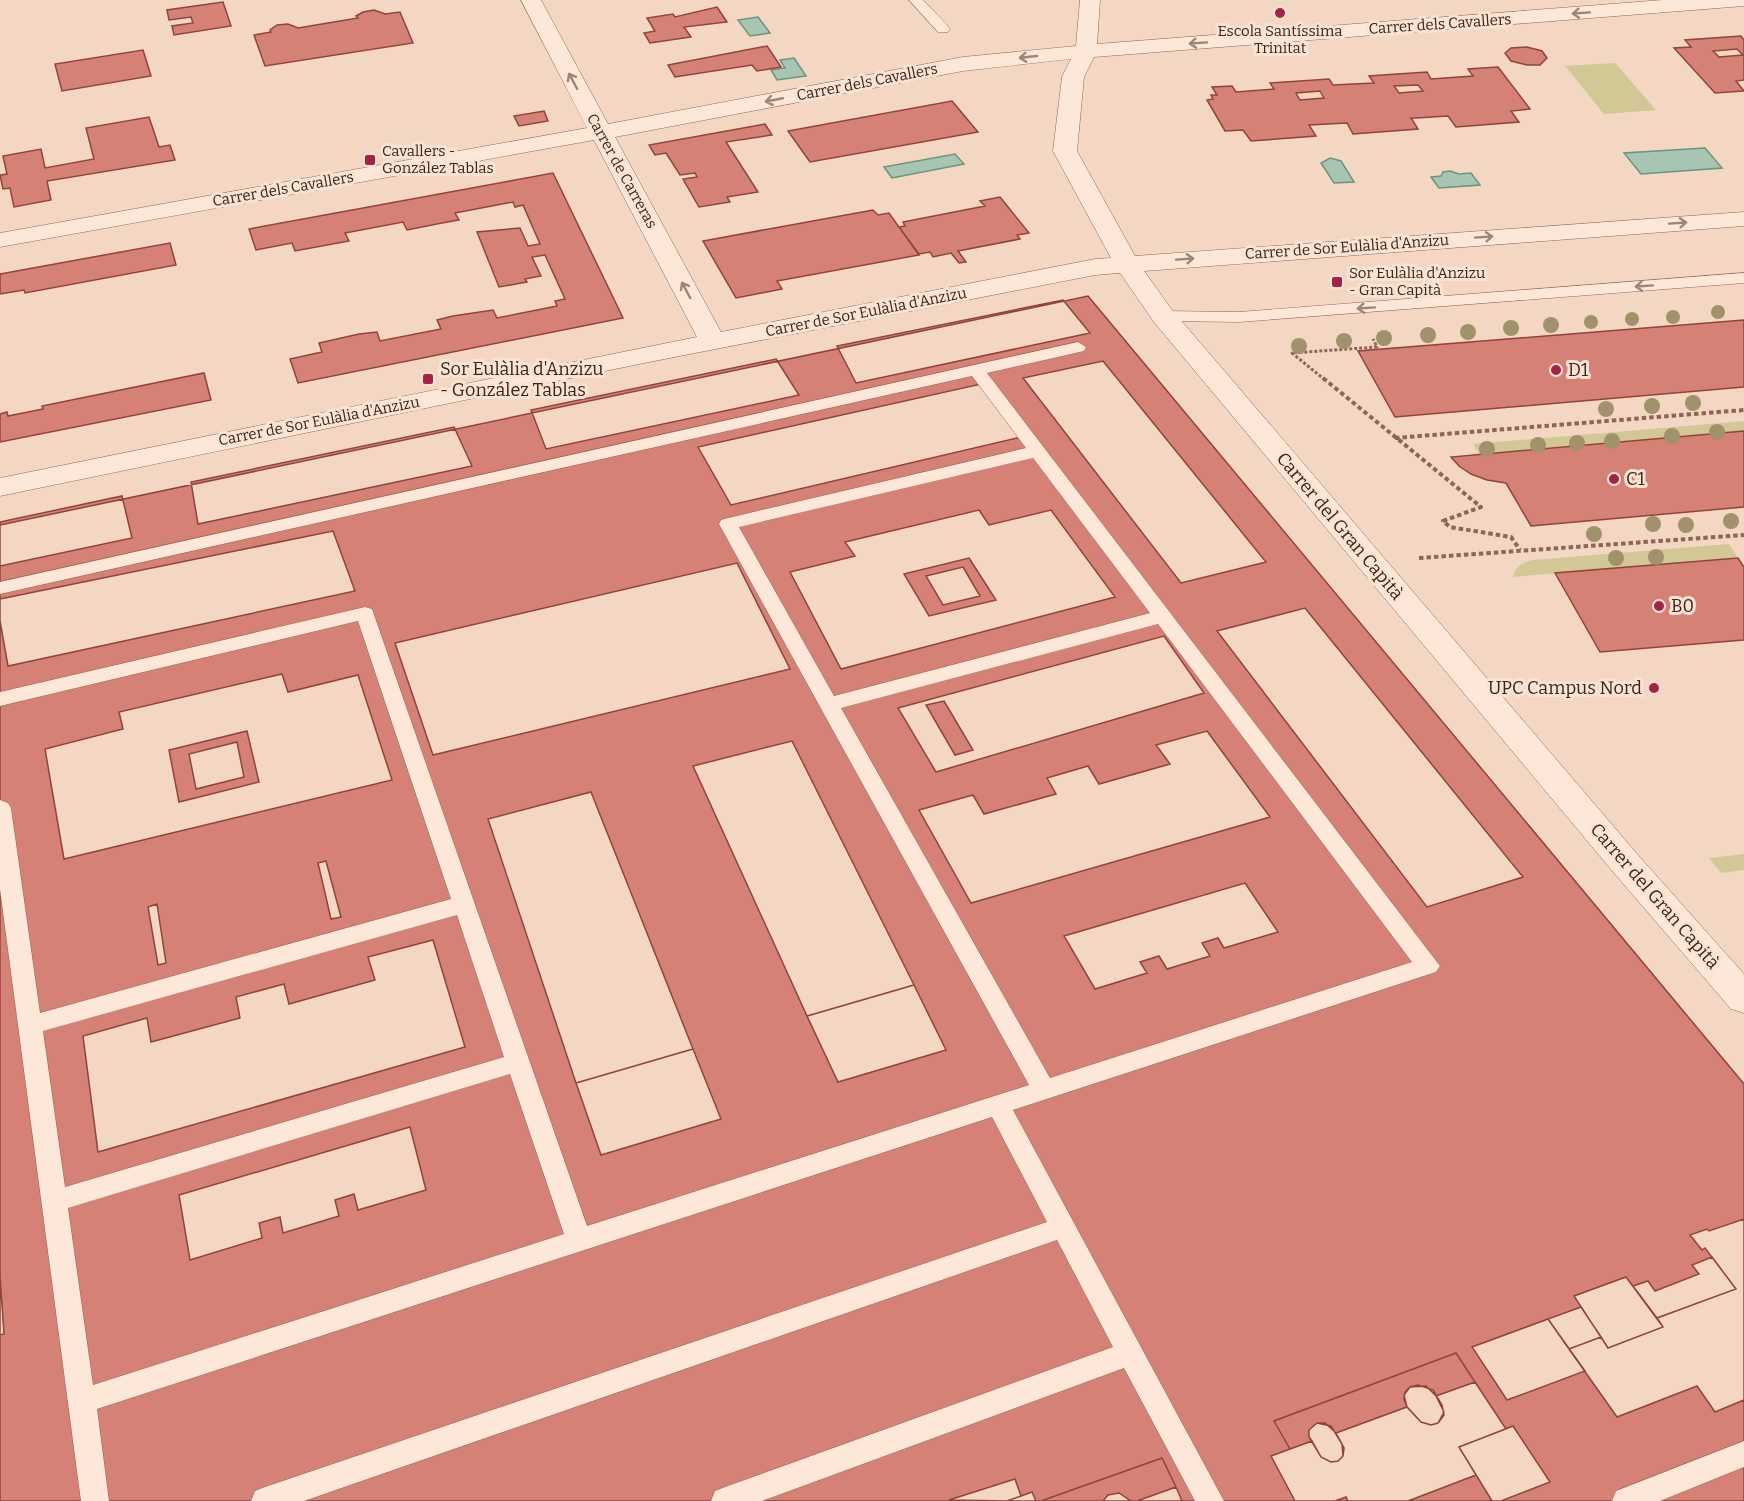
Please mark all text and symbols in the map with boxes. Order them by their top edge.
marker: Escola Santíssima Trinitat [1273,6,1287,20]
one-way arrow [1572,8,1591,19]
street label: Carrer dels Cavallers [1368,10,1512,38]
place label: Escola Santíssima Trinitat [1217,22,1343,57]
one-way arrow [1189,37,1209,48]
one-way arrow [1018,52,1038,63]
street label: Carrer dels Cavallers [795,60,939,104]
one-way arrow [567,72,578,90]
one-way arrow [764,95,784,106]
street label: Carrer de Carreras [583,111,661,231]
place label: Cavallers - González Tablas [382,142,494,177]
marker: Cavallers - González Tablas [363,153,377,167]
street label: Carrer dels Cavallers [211,168,355,210]
one-way arrow [1668,218,1688,229]
street label: Carrer de Sor Eulàlia d'Anzizu [1244,231,1450,263]
one-way arrow [1473,231,1493,242]
one-way arrow [1174,253,1194,264]
place label: Sor Eulàlia d'Anzizu - Gran Capità [1349,264,1485,299]
marker: Sor Eulàlia d'Anzizu - Gran Capità [1330,275,1344,289]
one-way arrow [679,281,691,299]
one-way arrow [1634,281,1654,292]
street label: Carrer de Sor Eulàlia d'Anzizu [764,284,968,340]
one-way arrow [1356,302,1376,313]
place label: Sor Eulàlia d'Anzizu - González Tablas [440,358,604,401]
place label: D1 [1568,359,1589,381]
marker: D1 [1549,363,1563,377]
marker: Sor Eulàlia d'Anzizu - González Tablas [421,372,435,386]
street label: Carrer de Sor Eulàlia d'Anzizu [217,393,421,449]
street label: Carrer del Gran Capità [1272,448,1408,604]
place label: C1 [1626,468,1645,490]
marker: C1 [1607,472,1621,486]
place label: B0 [1671,595,1694,617]
marker: B0 [1652,599,1666,613]
place label: UPC Campus Nord [1488,677,1642,699]
marker: UPC Campus Nord [1647,681,1661,695]
street label: Carrer del Gran Capità [1586,819,1724,973]

